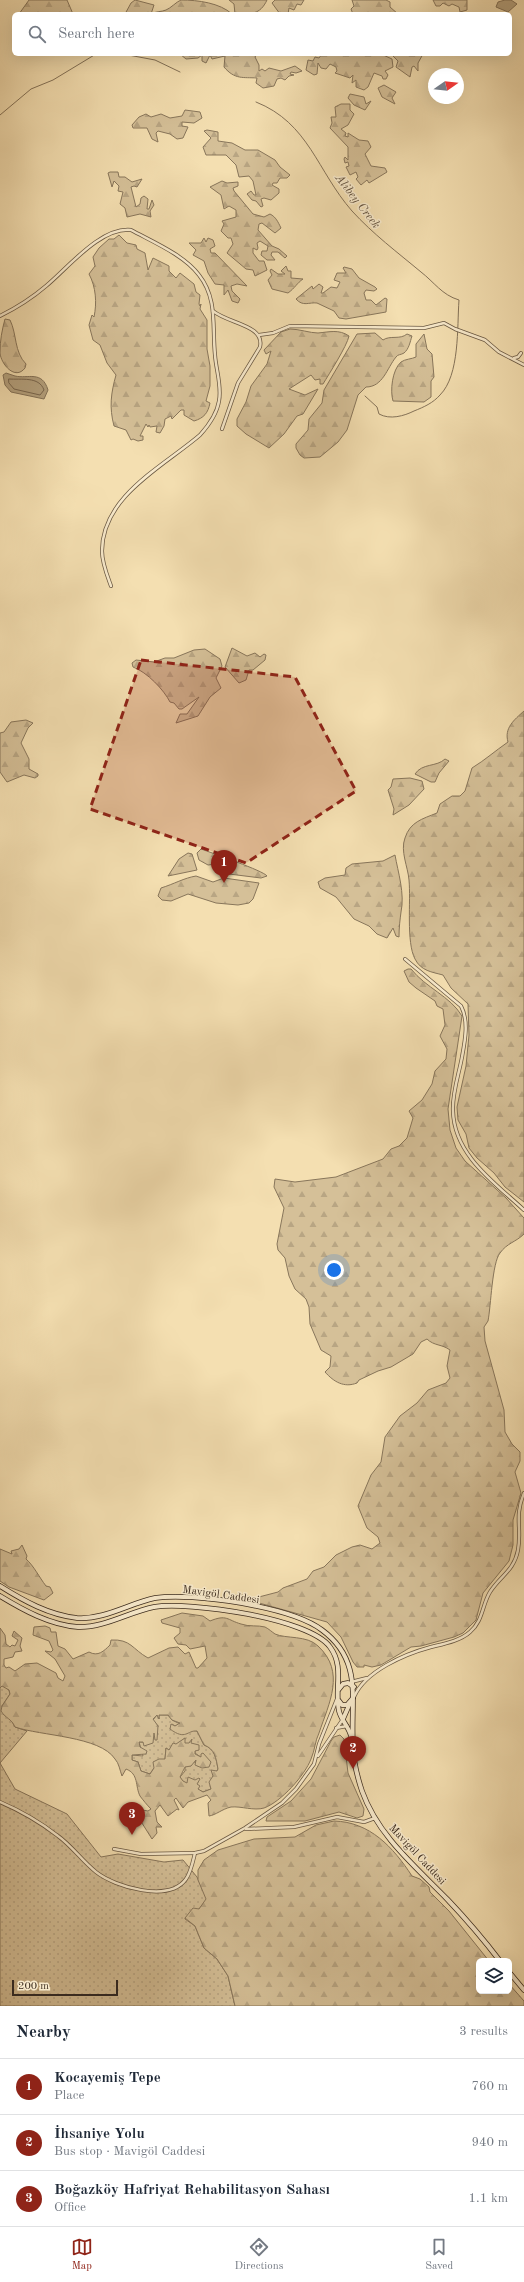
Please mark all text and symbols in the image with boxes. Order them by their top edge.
search box [12,12,512,56]
icon: search [26,23,48,45]
text: Search here [58,27,135,42]
north arrow [428,68,464,104]
water label: Alibey Creek [332,171,382,231]
pin: 1 [211,850,237,883]
your location [324,1260,344,1280]
street label: Mavigöl Caddesi [182,1585,260,1606]
pin: 2 [340,1736,366,1769]
pin: 3 [119,1802,145,1835]
street label: Mavigöl Caddesi [386,1823,447,1887]
map controls [476,1958,512,1994]
button: layers [476,1958,512,1994]
scale bar [12,1978,118,1997]
text: 200 m [18,1981,49,1992]
text: Nearby [16,2024,71,2041]
text: 3 results [459,2025,508,2038]
text: Kocayemiş Tepe [54,2071,161,2086]
text: 1 [25,2080,33,2093]
text: 760 m [471,2080,508,2093]
text: Place [54,2089,84,2102]
text: İhsaniye Yolu [54,2127,145,2142]
text: 2 [25,2136,33,2149]
text: 940 m [471,2136,508,2149]
text: Bus stop · Mavigöl Caddesi [54,2145,205,2158]
text: Boğazköy Hafriyat Rehabilitasyon Sahası [54,2183,330,2198]
text: 3 [25,2192,33,2205]
text: 1.1 km [469,2192,508,2205]
text: Office [54,2201,86,2214]
tab: Map [71,2236,93,2274]
tab: Directions [235,2236,283,2274]
tab: Saved [425,2236,453,2274]

